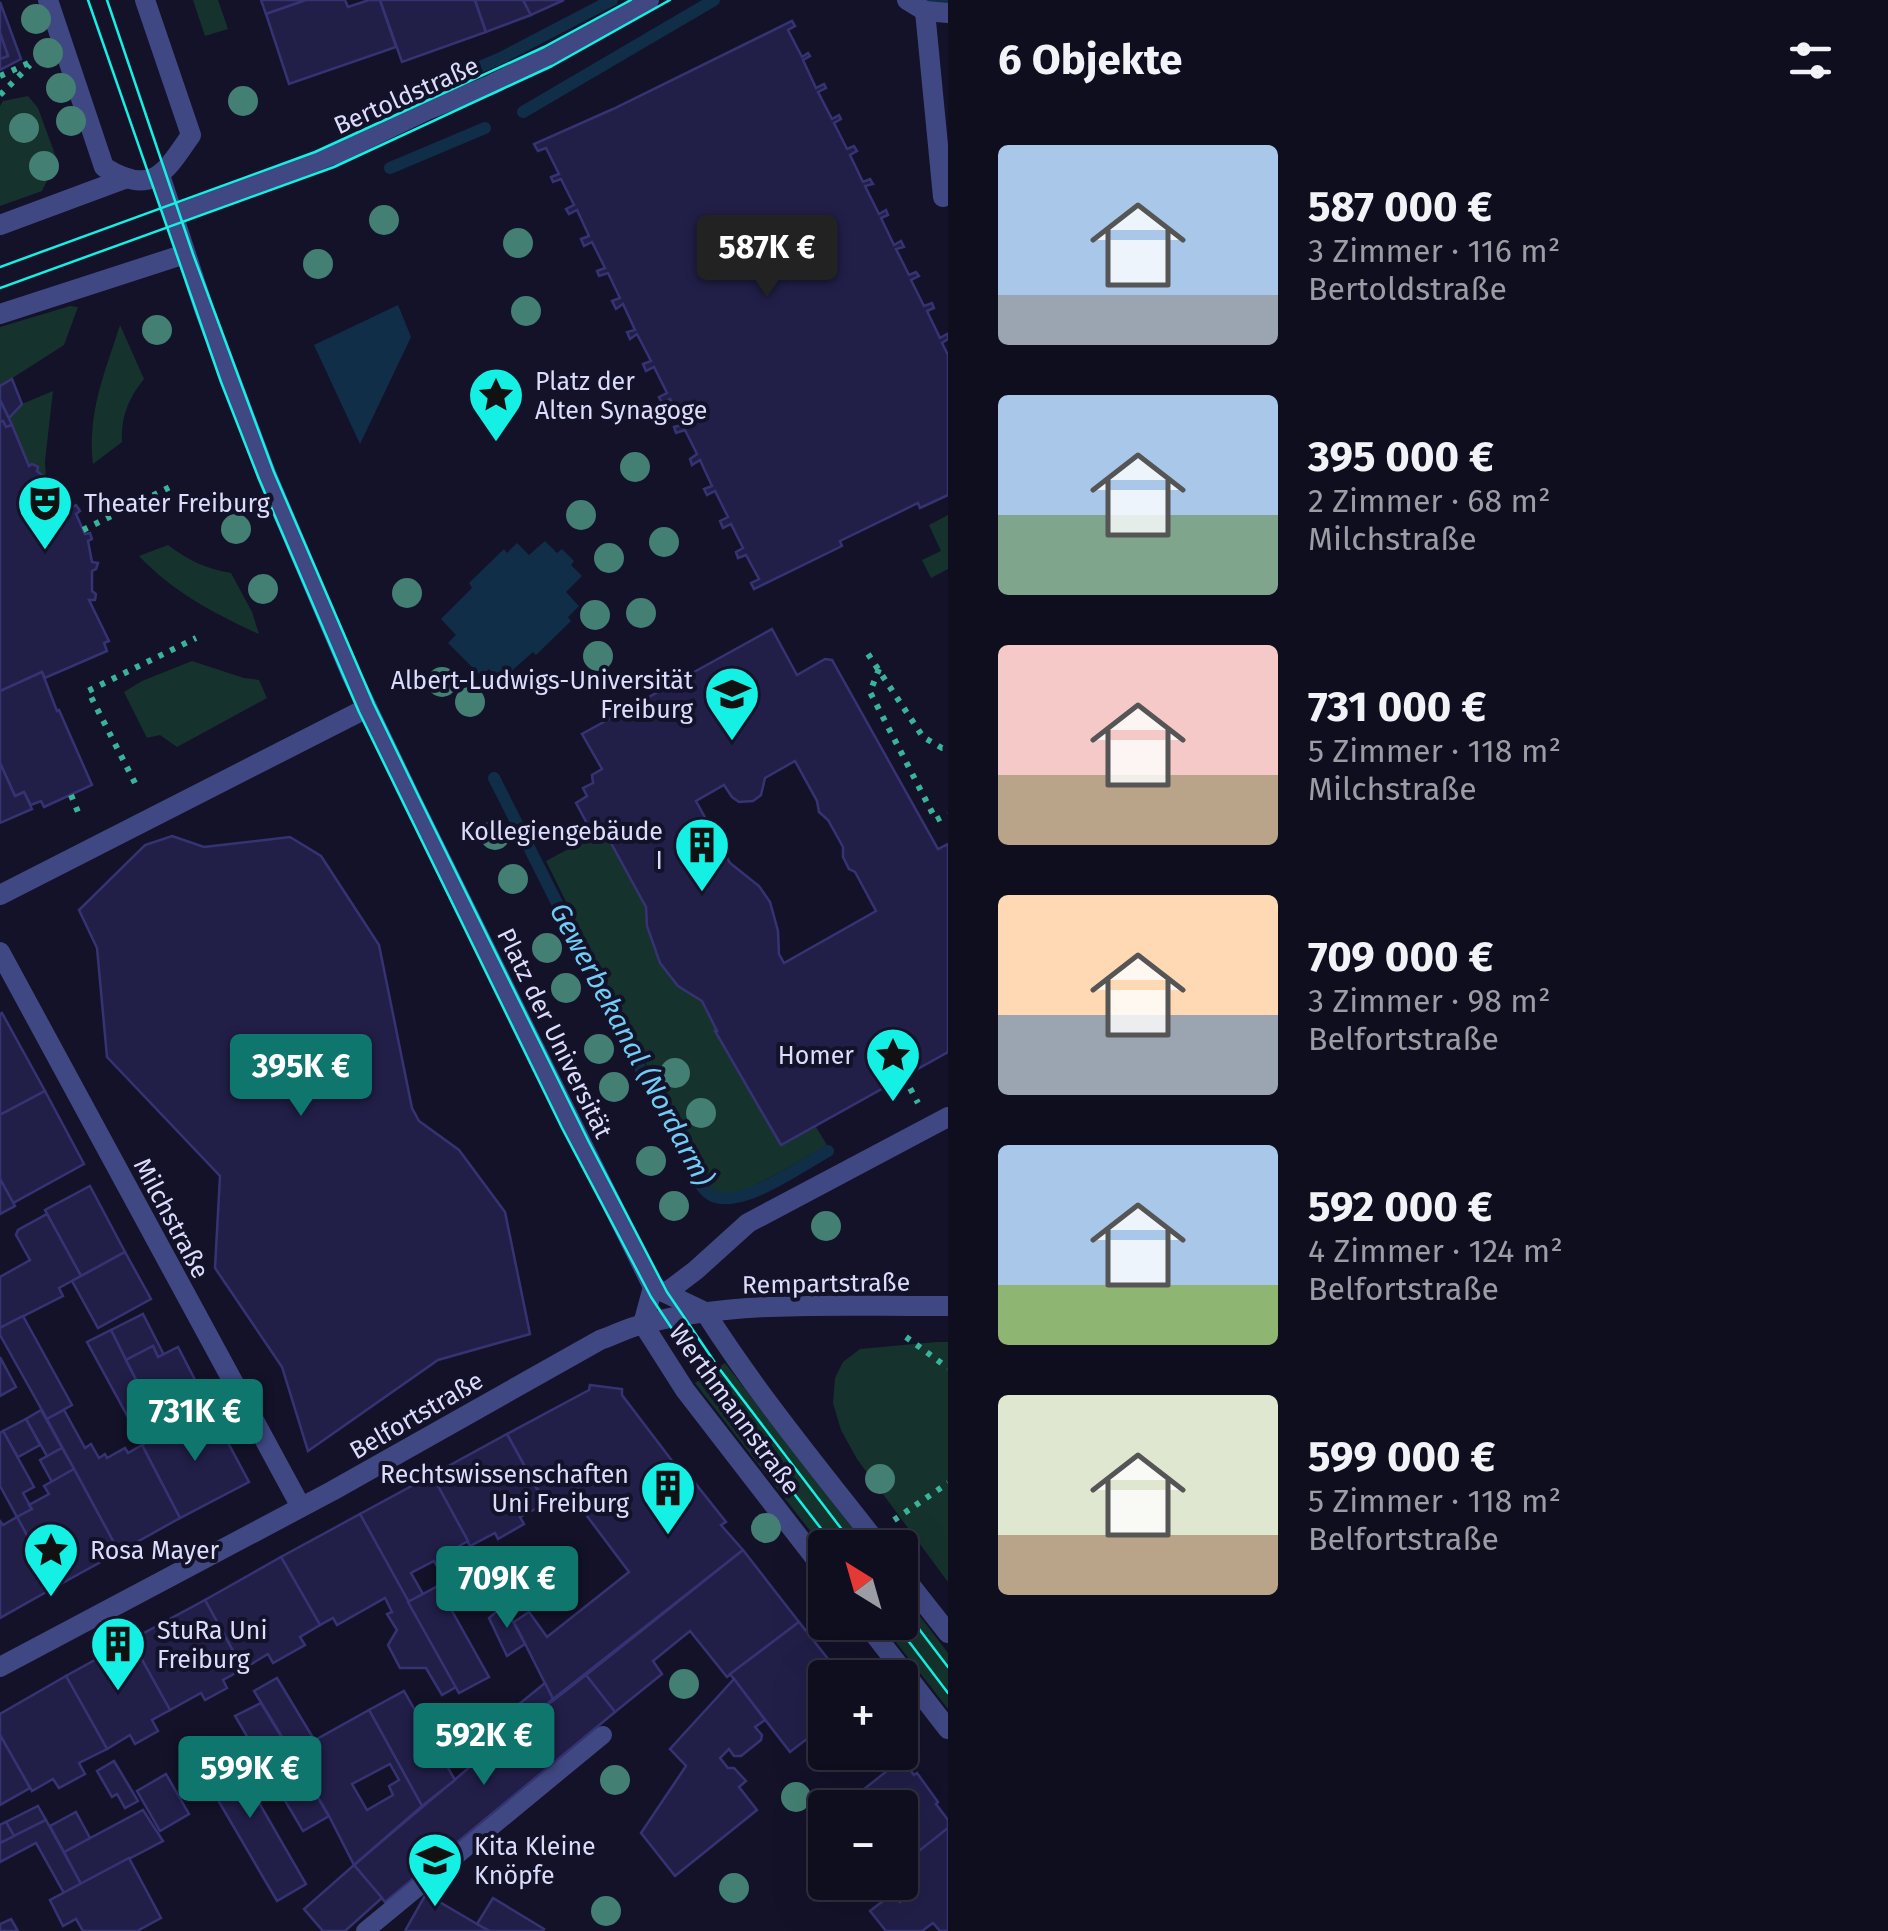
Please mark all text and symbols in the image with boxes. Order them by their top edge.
icon: filters [1783,33,1838,88]
text: 6 Objekte [998,35,1183,85]
street label: Bertoldstraße [329,51,483,141]
text: 587 000 € [1308,182,1492,232]
icon: home [1078,185,1198,305]
pin: 587K € [686,215,848,300]
text: 587K € [719,228,816,266]
text: 3 Zimmer · 116 m² [1308,232,1560,270]
text: Bertoldstraße [1308,270,1507,308]
place icon: Platz der Alten Synagoge [466,365,526,444]
place label: Platz der Alten Synagoge [535,367,707,426]
text: 395 000 € [1308,432,1494,482]
icon: home [1078,435,1198,555]
theatre icon: Theater Freiburg [15,473,75,552]
text: 2 Zimmer · 68 m² [1308,482,1551,520]
place label: Theater Freiburg [84,489,270,519]
text: Milchstraße [1308,520,1477,558]
school or university icon: Albert-Ludwigs-Universität Freiburg [702,664,762,743]
place label: Albert-Ludwigs-Universität Freiburg [391,666,694,725]
text: 731 000 € [1308,682,1486,732]
icon: home [1078,685,1198,805]
text: 5 Zimmer · 118 m² [1308,732,1561,770]
text: Milchstraße [1308,770,1477,808]
building icon: Kollegiengebäude I [672,815,732,894]
place label: Kollegiengebäude I [460,817,663,876]
water label: Gewerbekanal (Nordarm) [543,897,720,1192]
street label: Platz der Universität [490,923,618,1144]
text: 709 000 € [1308,932,1493,982]
icon: home [1078,935,1198,1055]
text: 3 Zimmer · 98 m² [1308,982,1550,1020]
text: Belfortstraße [1308,1020,1499,1058]
place icon: Homer [863,1025,923,1104]
pin: 395K € [220,1034,382,1119]
place label: Homer [778,1041,854,1071]
text: 395K € [252,1047,350,1085]
street label: Milchstraße [127,1153,215,1284]
text: 592 000 € [1308,1182,1493,1232]
icon: home [1078,1185,1198,1305]
text: 4 Zimmer · 124 m² [1308,1232,1563,1270]
street label: Rempartstraße [742,1268,910,1300]
text: Belfortstraße [1308,1270,1499,1308]
street label: Werthmannstraße [662,1319,806,1501]
street label: Belfortstraße [344,1366,489,1466]
pin: 731K € [114,1379,276,1464]
text: 731K € [149,1392,241,1430]
text: 599 000 € [1308,1432,1495,1482]
icon: home [1078,1435,1198,1555]
building icon: Rechtswissenschaften Uni Freiburg [638,1458,698,1537]
place label: Rechtswissenschaften Uni Freiburg [380,1460,629,1519]
text: 5 Zimmer · 118 m² [1308,1482,1561,1520]
place icon: Rosa Mayer [21,1520,81,1599]
text: Belfortstraße [1308,1520,1499,1558]
north arrow [808,1530,918,1640]
map controls [808,1530,918,1900]
place label: Rosa Mayer [90,1536,220,1566]
pin: 709K € [426,1546,588,1631]
text: 709K € [458,1559,556,1597]
building icon: StuRa Uni Freiburg [88,1614,148,1693]
place label: StuRa Uni Freiburg [157,1616,268,1675]
button: + [808,1660,918,1770]
pin: 592K € [403,1703,565,1788]
text: 592K € [435,1716,533,1754]
pin: 599K € [169,1736,331,1821]
text: 599K € [200,1749,300,1787]
button: − [808,1790,918,1900]
school or university icon: Kita Kleine Knöpfe [405,1830,465,1909]
place label: Kita Kleine Knöpfe [474,1832,596,1891]

